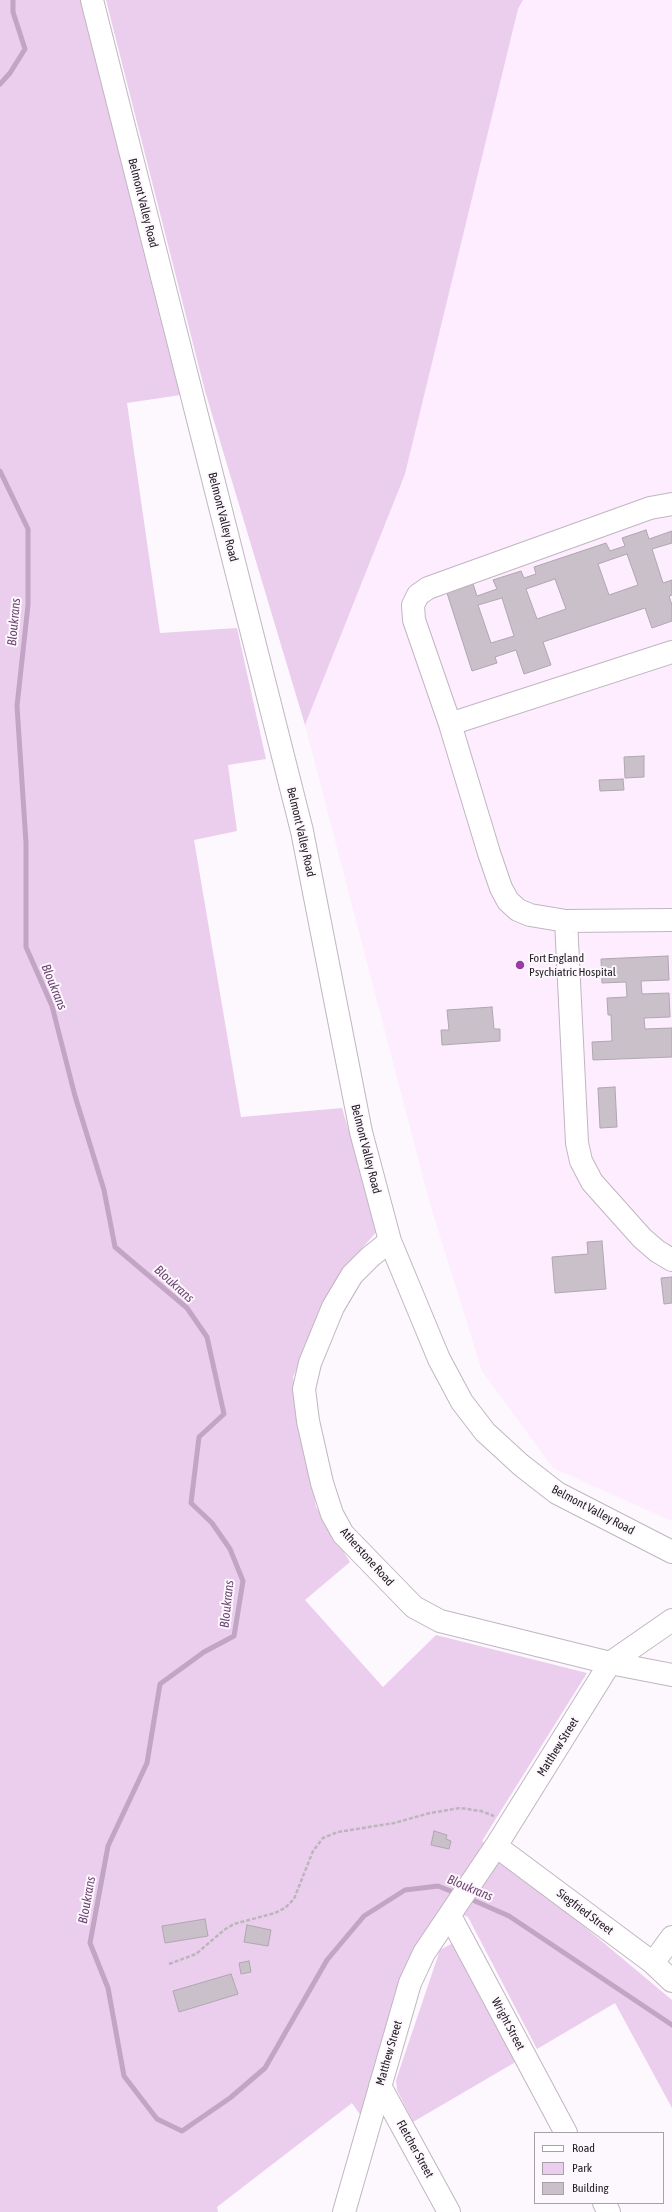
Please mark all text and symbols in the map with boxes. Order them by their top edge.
street label: Belmont Valley Road [125,157,161,249]
street label: Belmont Valley Road [205,471,241,563]
water label: Bloukrans [4,597,24,647]
street label: Belmont Valley Road [284,786,318,878]
place label: Fort England Psychiatric Hospital [529,951,616,979]
marker: Fort England Psychiatric Hospital [514,959,526,971]
water label: Bloukrans [38,962,70,1012]
street label: Belmont Valley Road [348,1103,384,1195]
water label: Bloukrans [151,1262,197,1306]
street label: Belmont Valley Road [549,1482,637,1538]
street label: Atherstone Road [337,1525,397,1589]
water label: Bloukrans [217,1579,237,1629]
street label: Matthew Street [534,1715,582,1779]
water label: Bloukrans [445,1871,495,1905]
water label: Bloukrans [75,1875,99,1925]
street label: Siegfried Street [554,1886,616,1938]
street label: Wright Street [488,1995,528,2053]
street label: Matthew Street [373,2019,405,2087]
street label: Fletcher Street [393,2118,437,2180]
legend [534,2132,664,2204]
text: Road [572,2141,595,2155]
text: Park [572,2161,592,2175]
text: Building [572,2181,609,2195]

